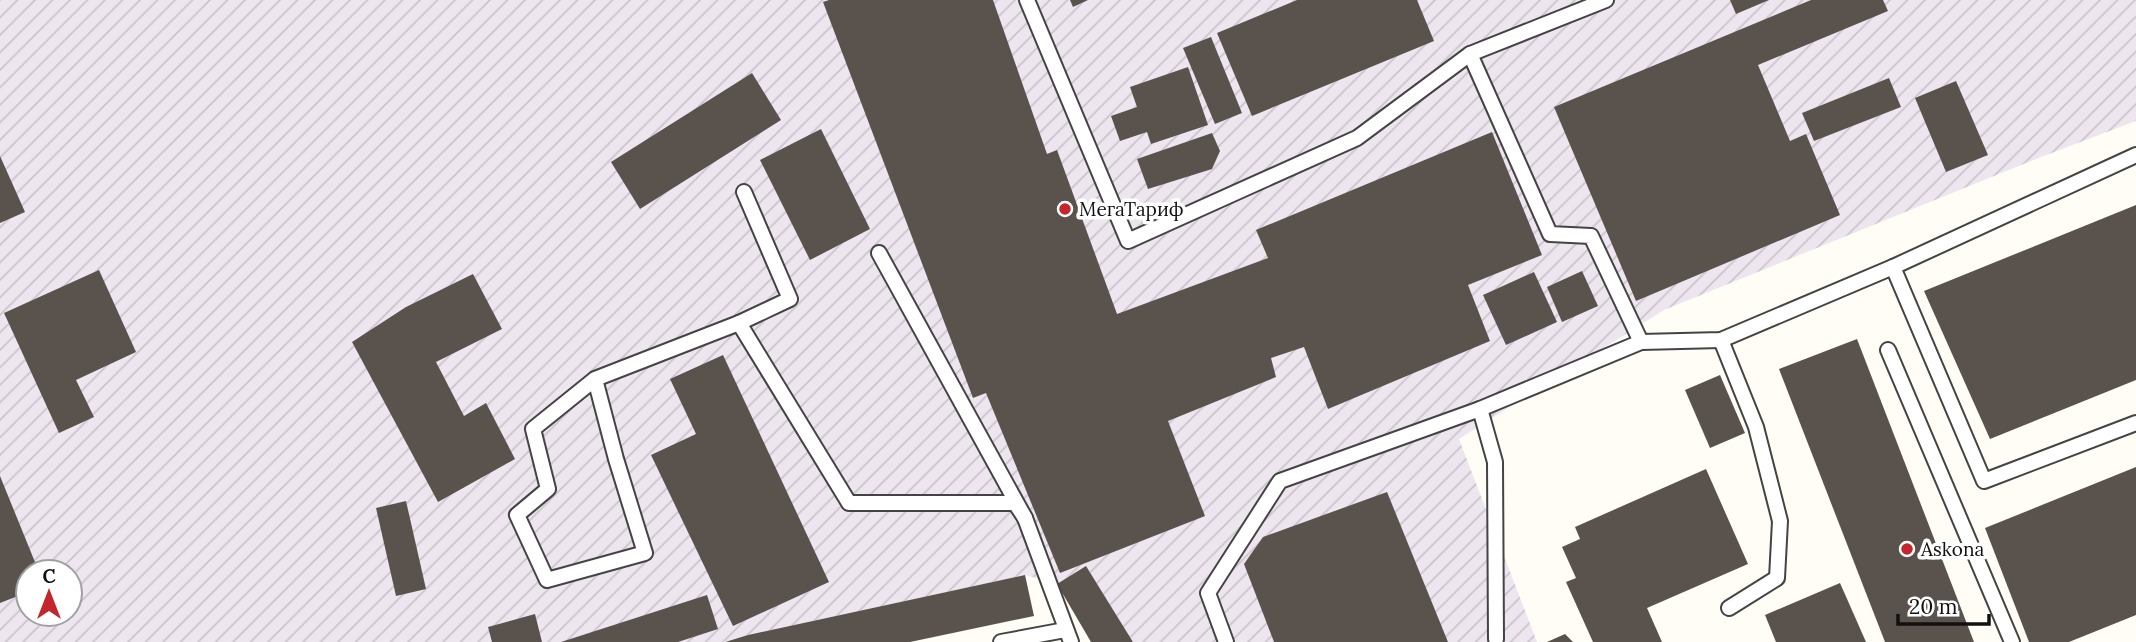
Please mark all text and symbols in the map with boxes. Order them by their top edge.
place label: МегаТариф [1079,197,1184,221]
marker: МегаТариф [1057,201,1073,217]
place label: Askona [1920,537,1984,561]
marker: Askona [1899,541,1915,557]
north arrow [14,558,84,628]
text: С [42,564,56,588]
scale bar [1898,582,1989,626]
text: 20 m [1909,593,1958,620]

